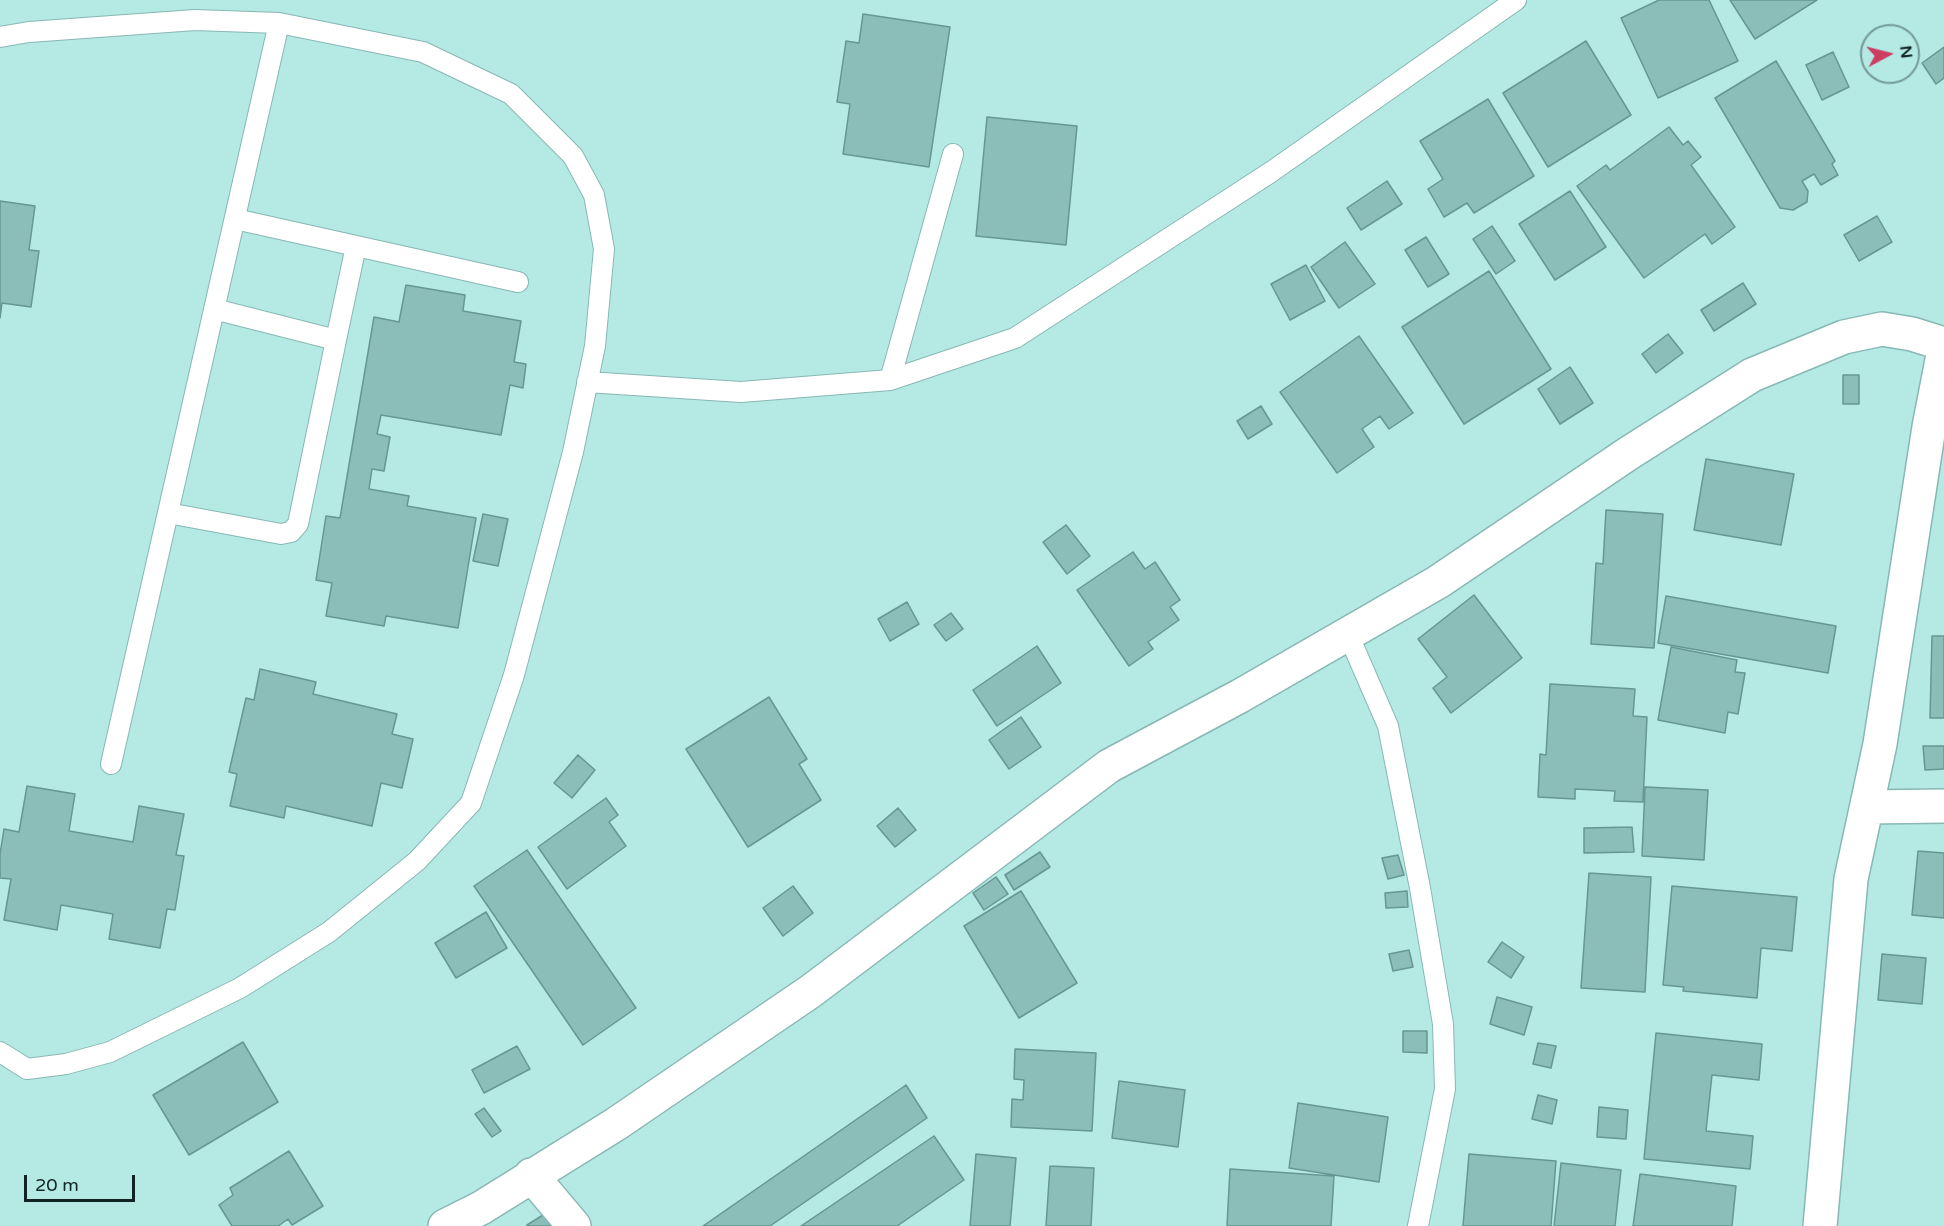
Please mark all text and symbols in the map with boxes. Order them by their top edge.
north arrow [1860,24,1920,84]
text: N [1895,44,1917,60]
scale bar [27,1163,138,1201]
text: 20 m [35,1174,79,1196]

